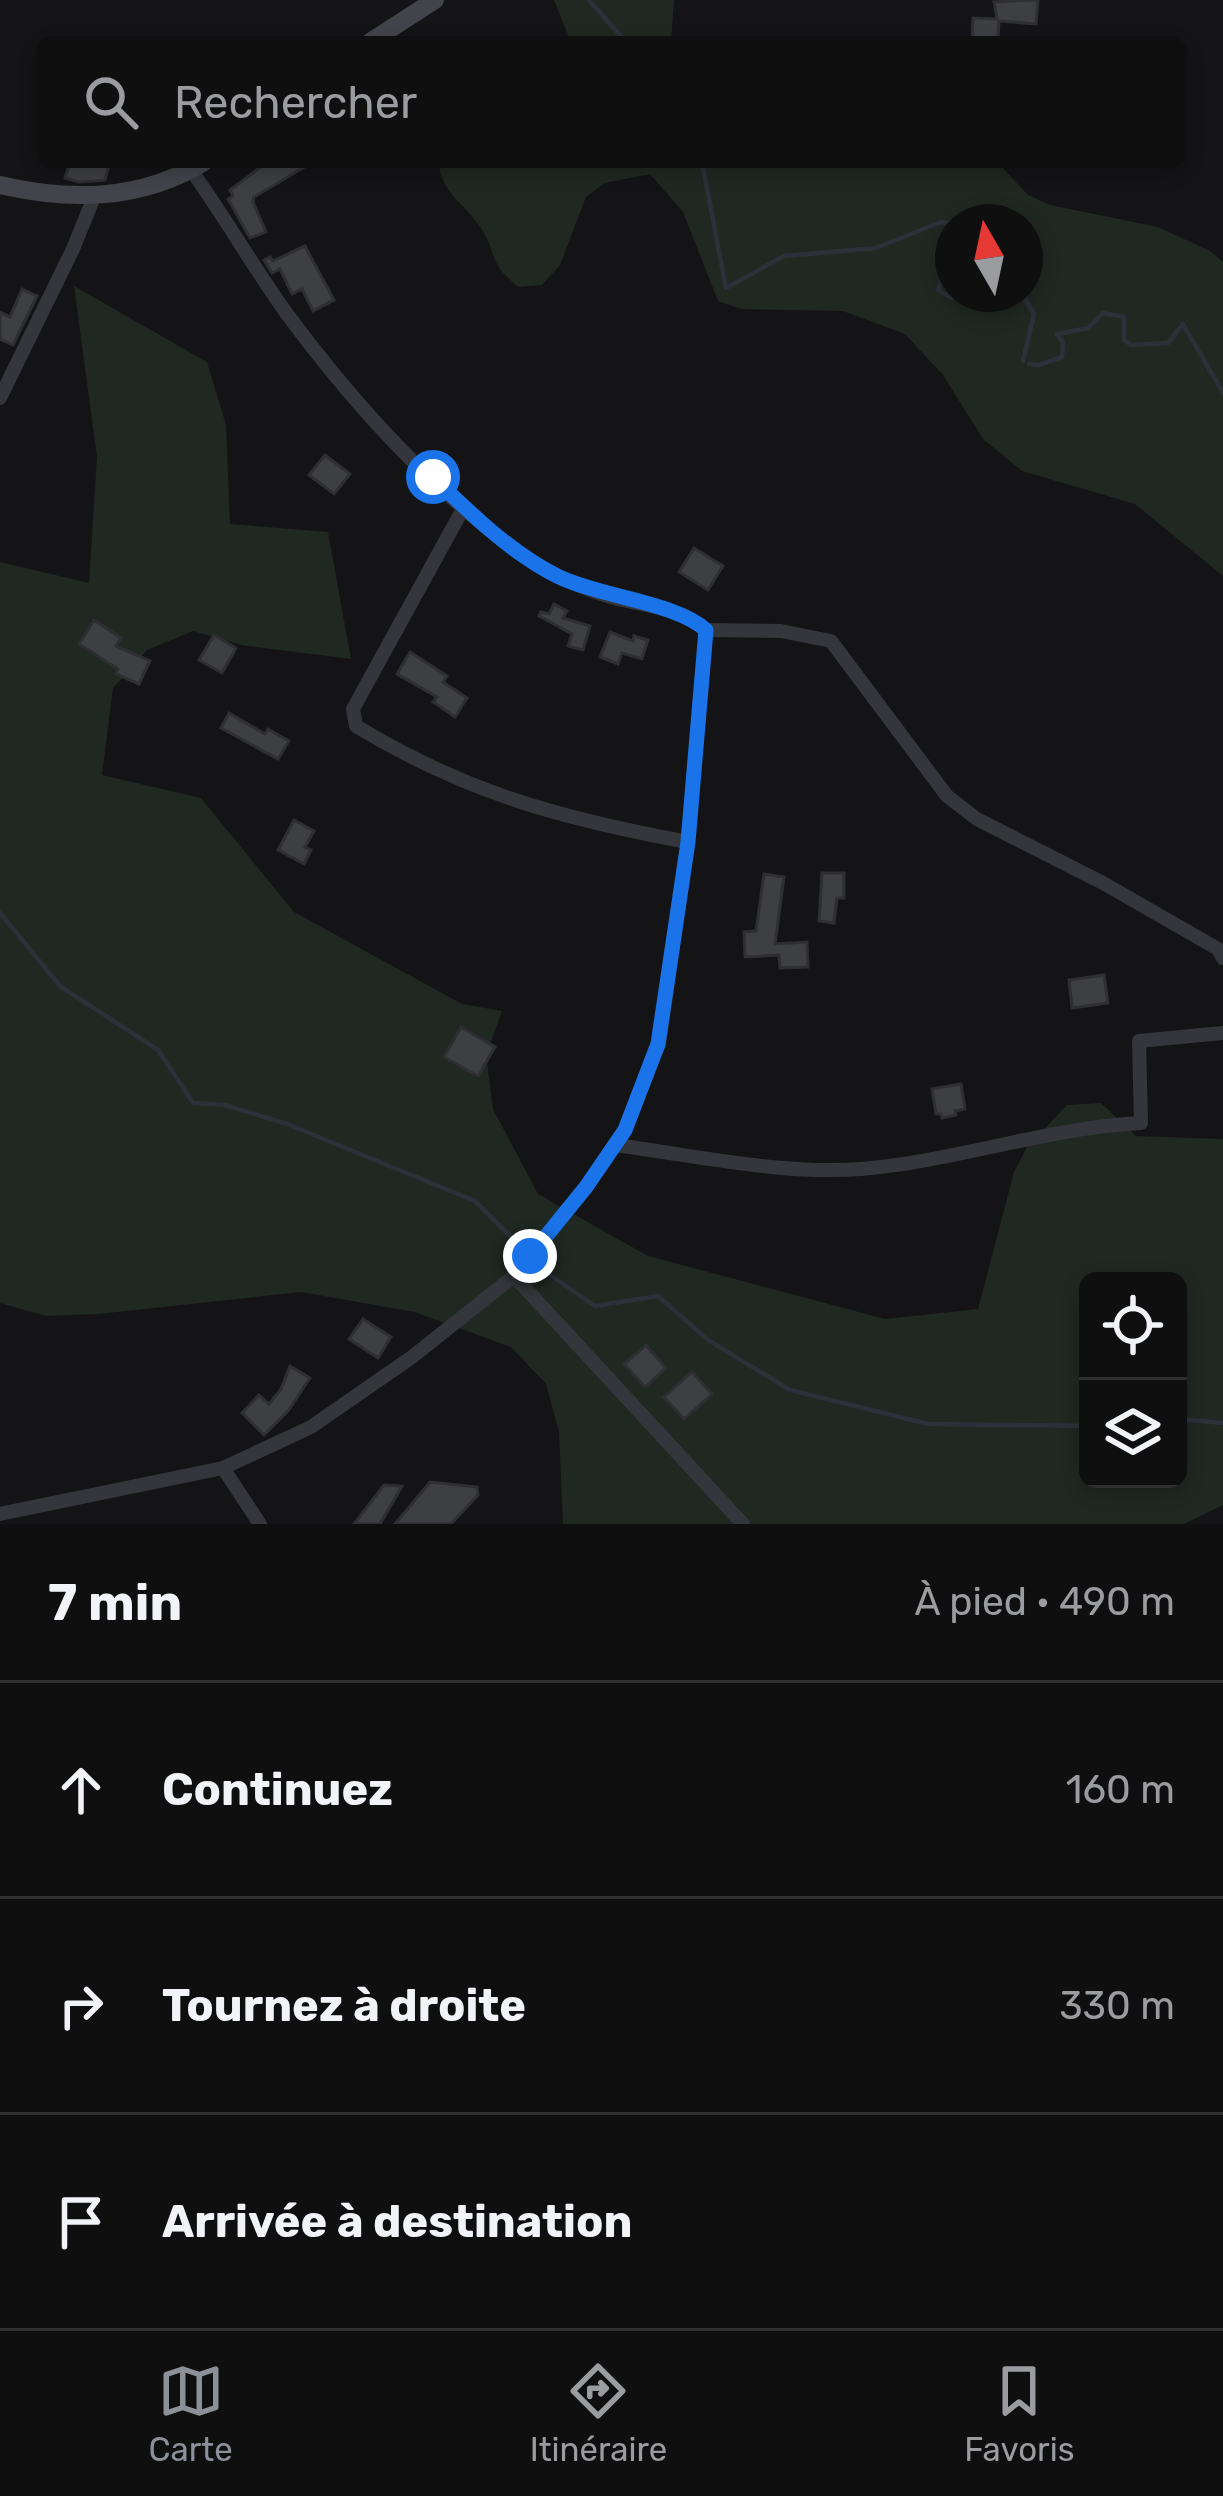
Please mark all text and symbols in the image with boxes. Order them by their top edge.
search box [36,36,1187,168]
icon: search [78,69,144,135]
text: Rechercher [174,76,417,129]
north arrow [935,204,1043,312]
route start [406,450,460,504]
route end [503,1229,557,1283]
map controls [1079,1272,1187,1488]
button: locate [1079,1272,1187,1380]
button: layers [1079,1380,1187,1488]
text: 7 min [48,1572,182,1633]
text: À pied · 490 m [915,1579,1175,1625]
icon: ahead [48,1757,114,1823]
text: Continuez [162,1763,393,1816]
text: 160 m [1066,1767,1175,1813]
icon: right [48,1973,114,2039]
text: Tournez à droite [162,1979,526,2032]
text: 330 m [1059,1983,1175,2029]
icon: arrive [48,2189,114,2255]
text: Arrivée à destination [162,2195,632,2248]
tab: Carte [149,2358,233,2469]
tab: Itinéraire [530,2358,667,2469]
tab: Favoris [964,2358,1074,2469]

